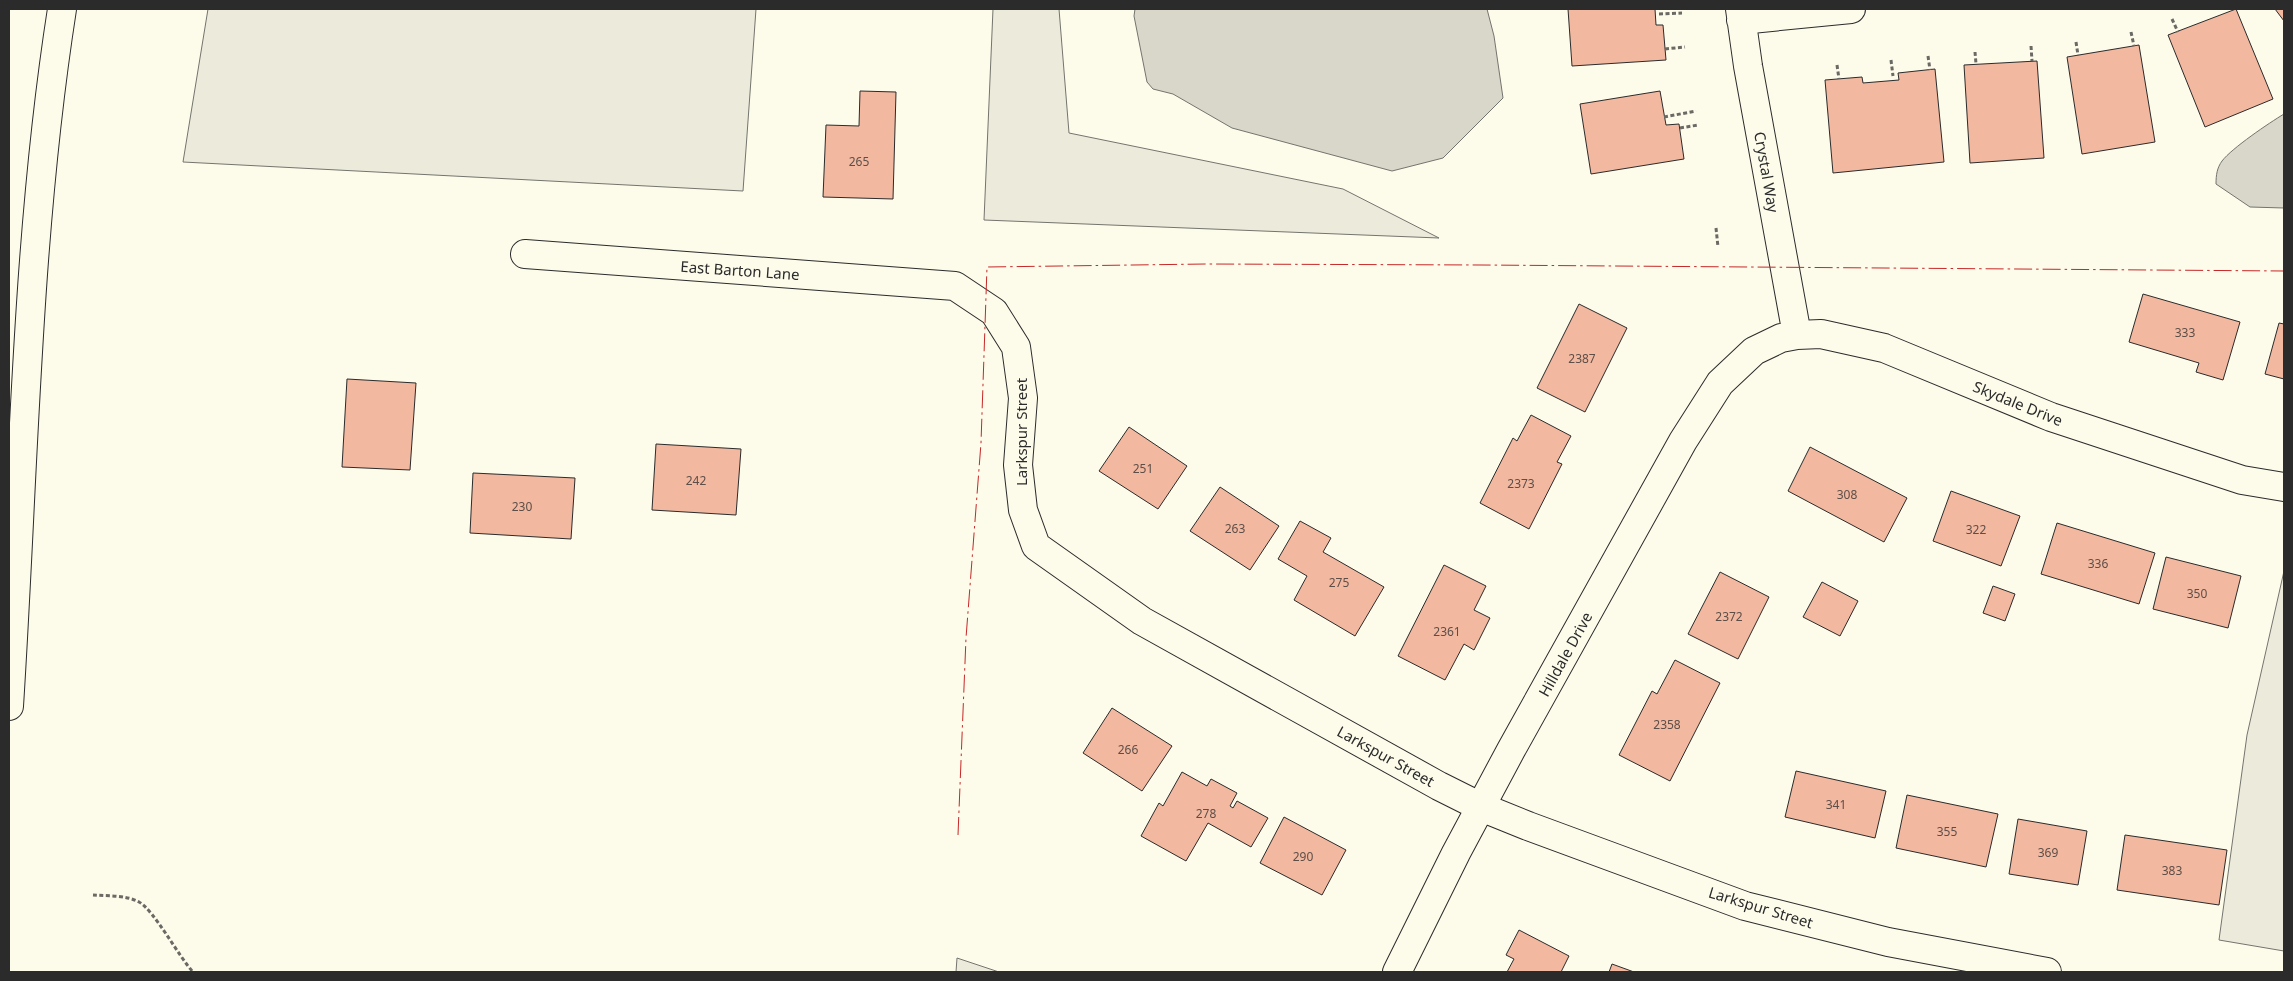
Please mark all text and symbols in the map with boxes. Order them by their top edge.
street label: Crystal Way [1750,130,1784,214]
house number: 265 [849,153,869,170]
street label: East Barton Lane [680,256,800,284]
house number: 333 [2175,324,2195,341]
house number: 2387 [1568,350,1596,367]
street label: Skydale Drive [1970,376,2066,430]
street label: Larkspur Street [1011,377,1031,486]
house number: 251 [1133,460,1153,477]
house number: 242 [686,472,706,489]
house number: 2373 [1507,475,1535,492]
house number: 308 [1837,486,1857,503]
house number: 230 [512,498,532,515]
house number: 263 [1225,520,1245,537]
house number: 322 [1966,521,1986,538]
house number: 336 [2088,555,2108,572]
house number: 275 [1329,574,1349,591]
house number: 350 [2187,585,2207,602]
street label: Hilldale Drive [1534,608,1596,700]
house number: 2372 [1715,608,1743,625]
house number: 2361 [1433,623,1461,640]
house number: 2358 [1653,716,1681,733]
street label: Larkspur Street [1334,721,1439,791]
house number: 266 [1118,741,1138,758]
house number: 341 [1826,796,1846,813]
house number: 278 [1196,805,1216,822]
house number: 355 [1937,823,1957,840]
house number: 369 [2038,844,2058,861]
house number: 290 [1293,848,1313,865]
house number: 383 [2162,862,2182,879]
street label: Larkspur Street [1706,882,1816,933]

